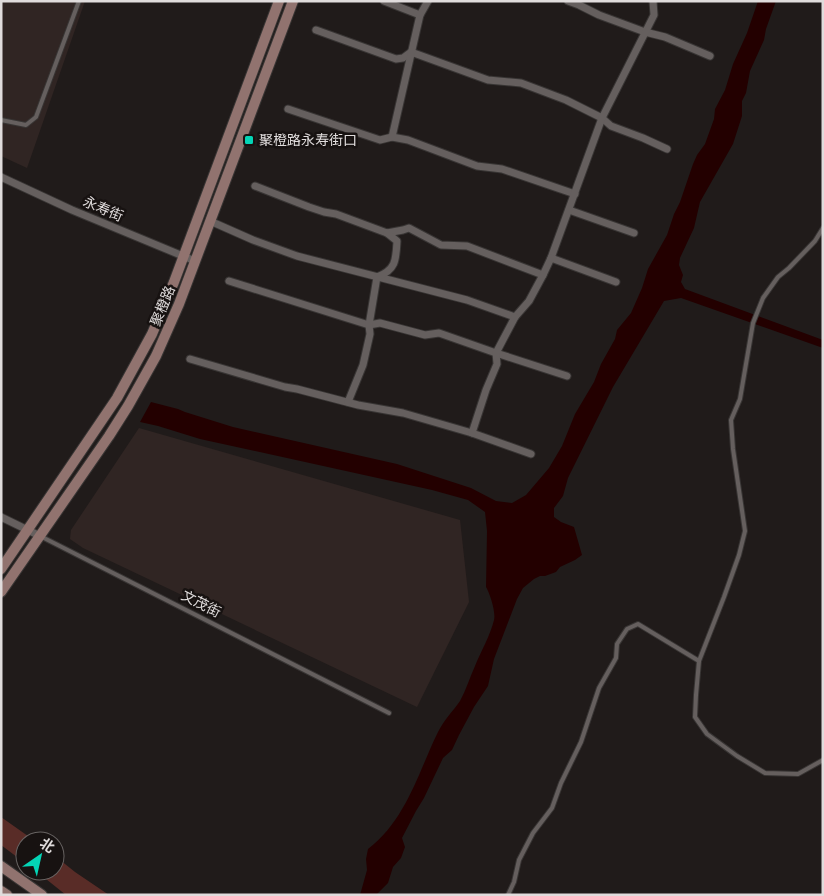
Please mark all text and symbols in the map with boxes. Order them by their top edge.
place label: 聚橙路永寿街口 [259,132,357,149]
marker: 聚橙路永寿街口 [243,134,255,146]
street label: 永寿街 [80,193,126,225]
street label: 聚橙路 [147,283,179,329]
street label: 文茂街 [178,587,224,621]
north arrow [15,831,65,881]
text: 北 [36,835,58,857]

